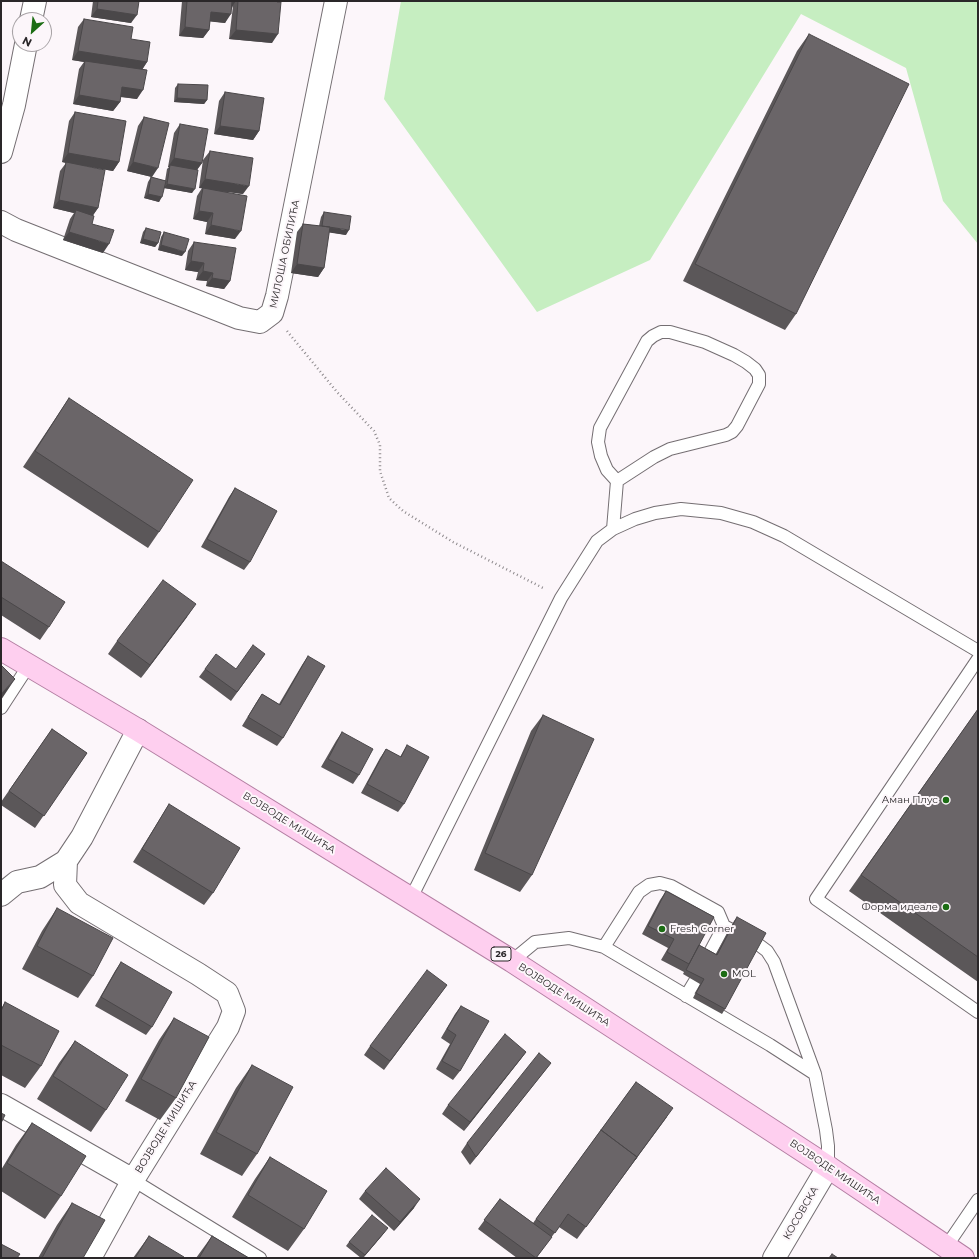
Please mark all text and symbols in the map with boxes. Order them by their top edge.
north arrow [12,12,52,52]
text: N [20,34,34,50]
street label: МИЛОША ОБИЛИЋА [268,199,302,309]
street label: ВОЈВОДЕ МИШИЋА [240,790,338,856]
place label: Аман Плус [882,794,938,806]
marker: Аман Плус [941,795,951,805]
place label: Форма идеале [862,901,938,913]
marker: Форма идеале [941,902,951,912]
place label: Fresh Corner [670,923,734,935]
marker: Fresh Corner [657,924,667,934]
road number: 26 [491,947,511,961]
street label: ВОЈВОДЕ МИШИЋА [516,961,612,1029]
place label: MOL [732,968,756,980]
marker: MOL [719,969,729,979]
street label: ВОЈВОДЕ МИШИЋА [133,1078,199,1176]
street label: ВОЈВОДЕ МИШИЋА [787,1137,883,1207]
street label: КОСОВСКА [781,1184,821,1242]

